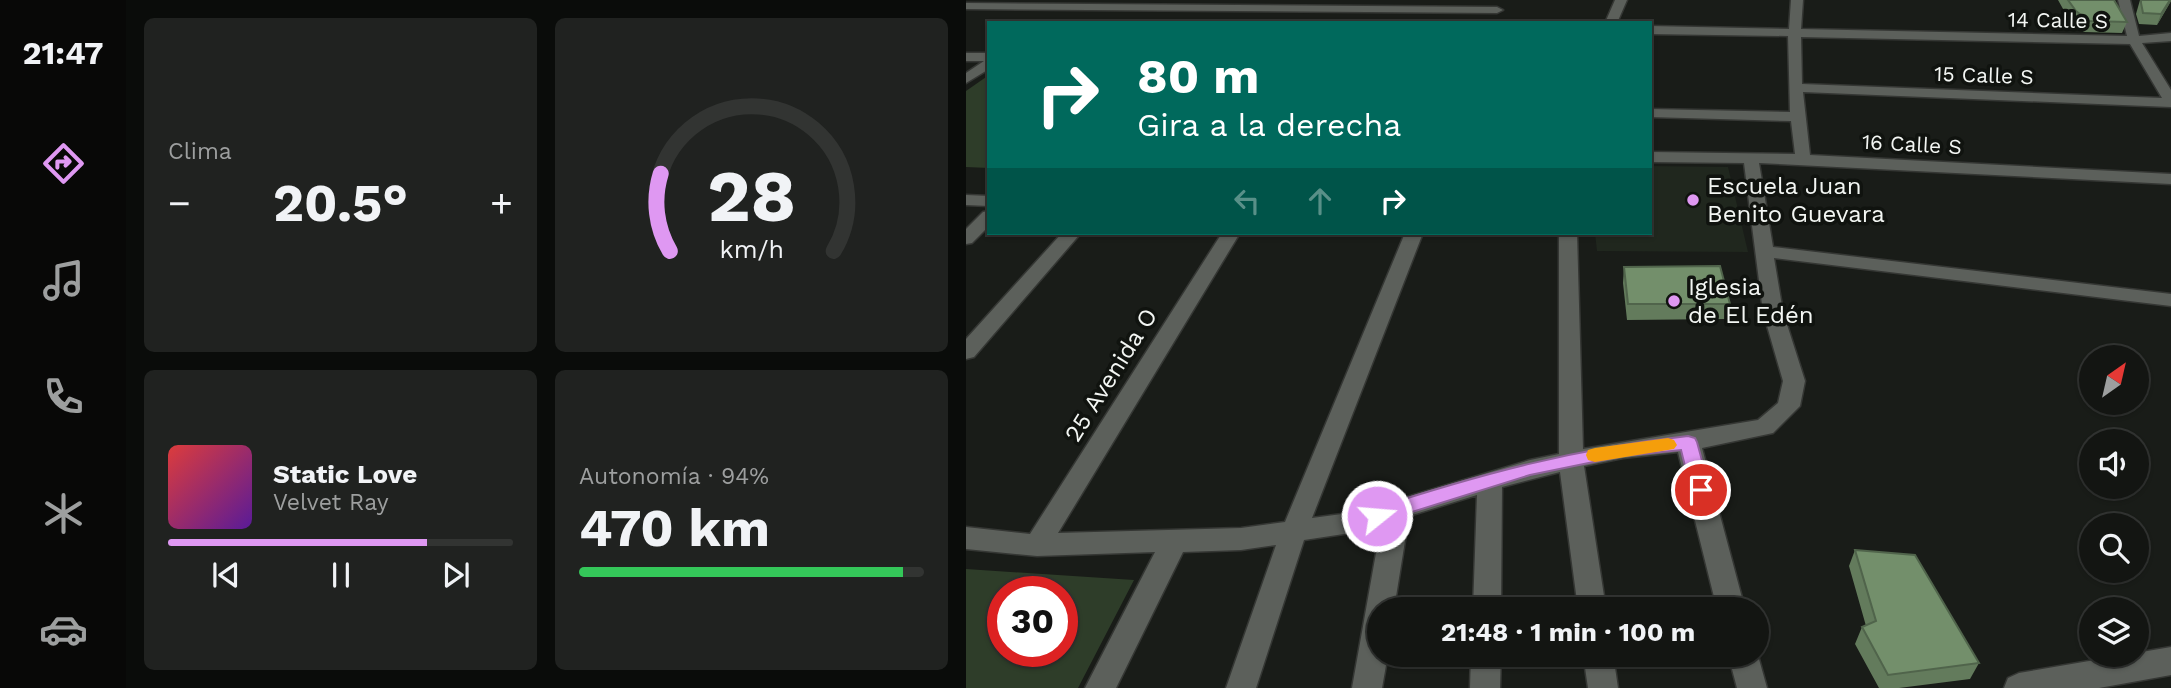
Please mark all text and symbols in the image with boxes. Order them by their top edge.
street label: 14 Calle S [2008,7,2108,33]
text: 21:47 [22,34,104,72]
text: 80 m [1137,47,1259,105]
icon: right [1022,49,1113,140]
street label: 15 Calle S [1934,61,2034,89]
text: Gira a la derecha [1137,106,1401,144]
street label: 16 Calle S [1861,129,1963,159]
text: Clima [168,138,232,165]
icon: directions [39,139,88,188]
text: 28 [707,153,796,239]
place label: Escuela Juan Benito Guevara [1707,172,1885,228]
text: 20.5° [273,173,408,234]
text: − [168,181,191,225]
text: + [490,181,513,225]
icon: left [1228,182,1266,220]
icon: ahead [1301,182,1339,220]
icon: right [1374,182,1412,220]
marker: Escuela Juan Benito Guevara [1685,192,1701,208]
text: km/h [719,235,784,264]
icon: music [39,256,88,305]
place label: Iglesia de El Edén [1688,273,1814,329]
marker: Iglesia de El Edén [1666,293,1682,309]
street label: 25 Avenida O [1059,303,1163,447]
north arrow [2079,345,2149,415]
map controls [2079,345,2149,667]
icon: phone [39,372,88,421]
button: sound [2079,429,2149,499]
text: Static Love [273,459,417,489]
pin [1671,460,1731,520]
text: Autonomía · 94% [579,463,769,490]
icon: arrive [1682,471,1720,509]
position arrow [1340,479,1414,553]
icon: climate [39,489,88,538]
text: Velvet Ray [273,489,389,516]
text: 470 km [579,498,770,559]
button: search [2079,513,2149,583]
icon: previous [207,556,245,594]
icon: pause [322,556,360,594]
icon: next [437,556,475,594]
speed limit sign: 30 [987,576,1078,667]
button: layers [2079,597,2149,667]
icon: car [39,605,88,654]
text: 21:48 · 1 min · 100 m [1441,617,1695,647]

